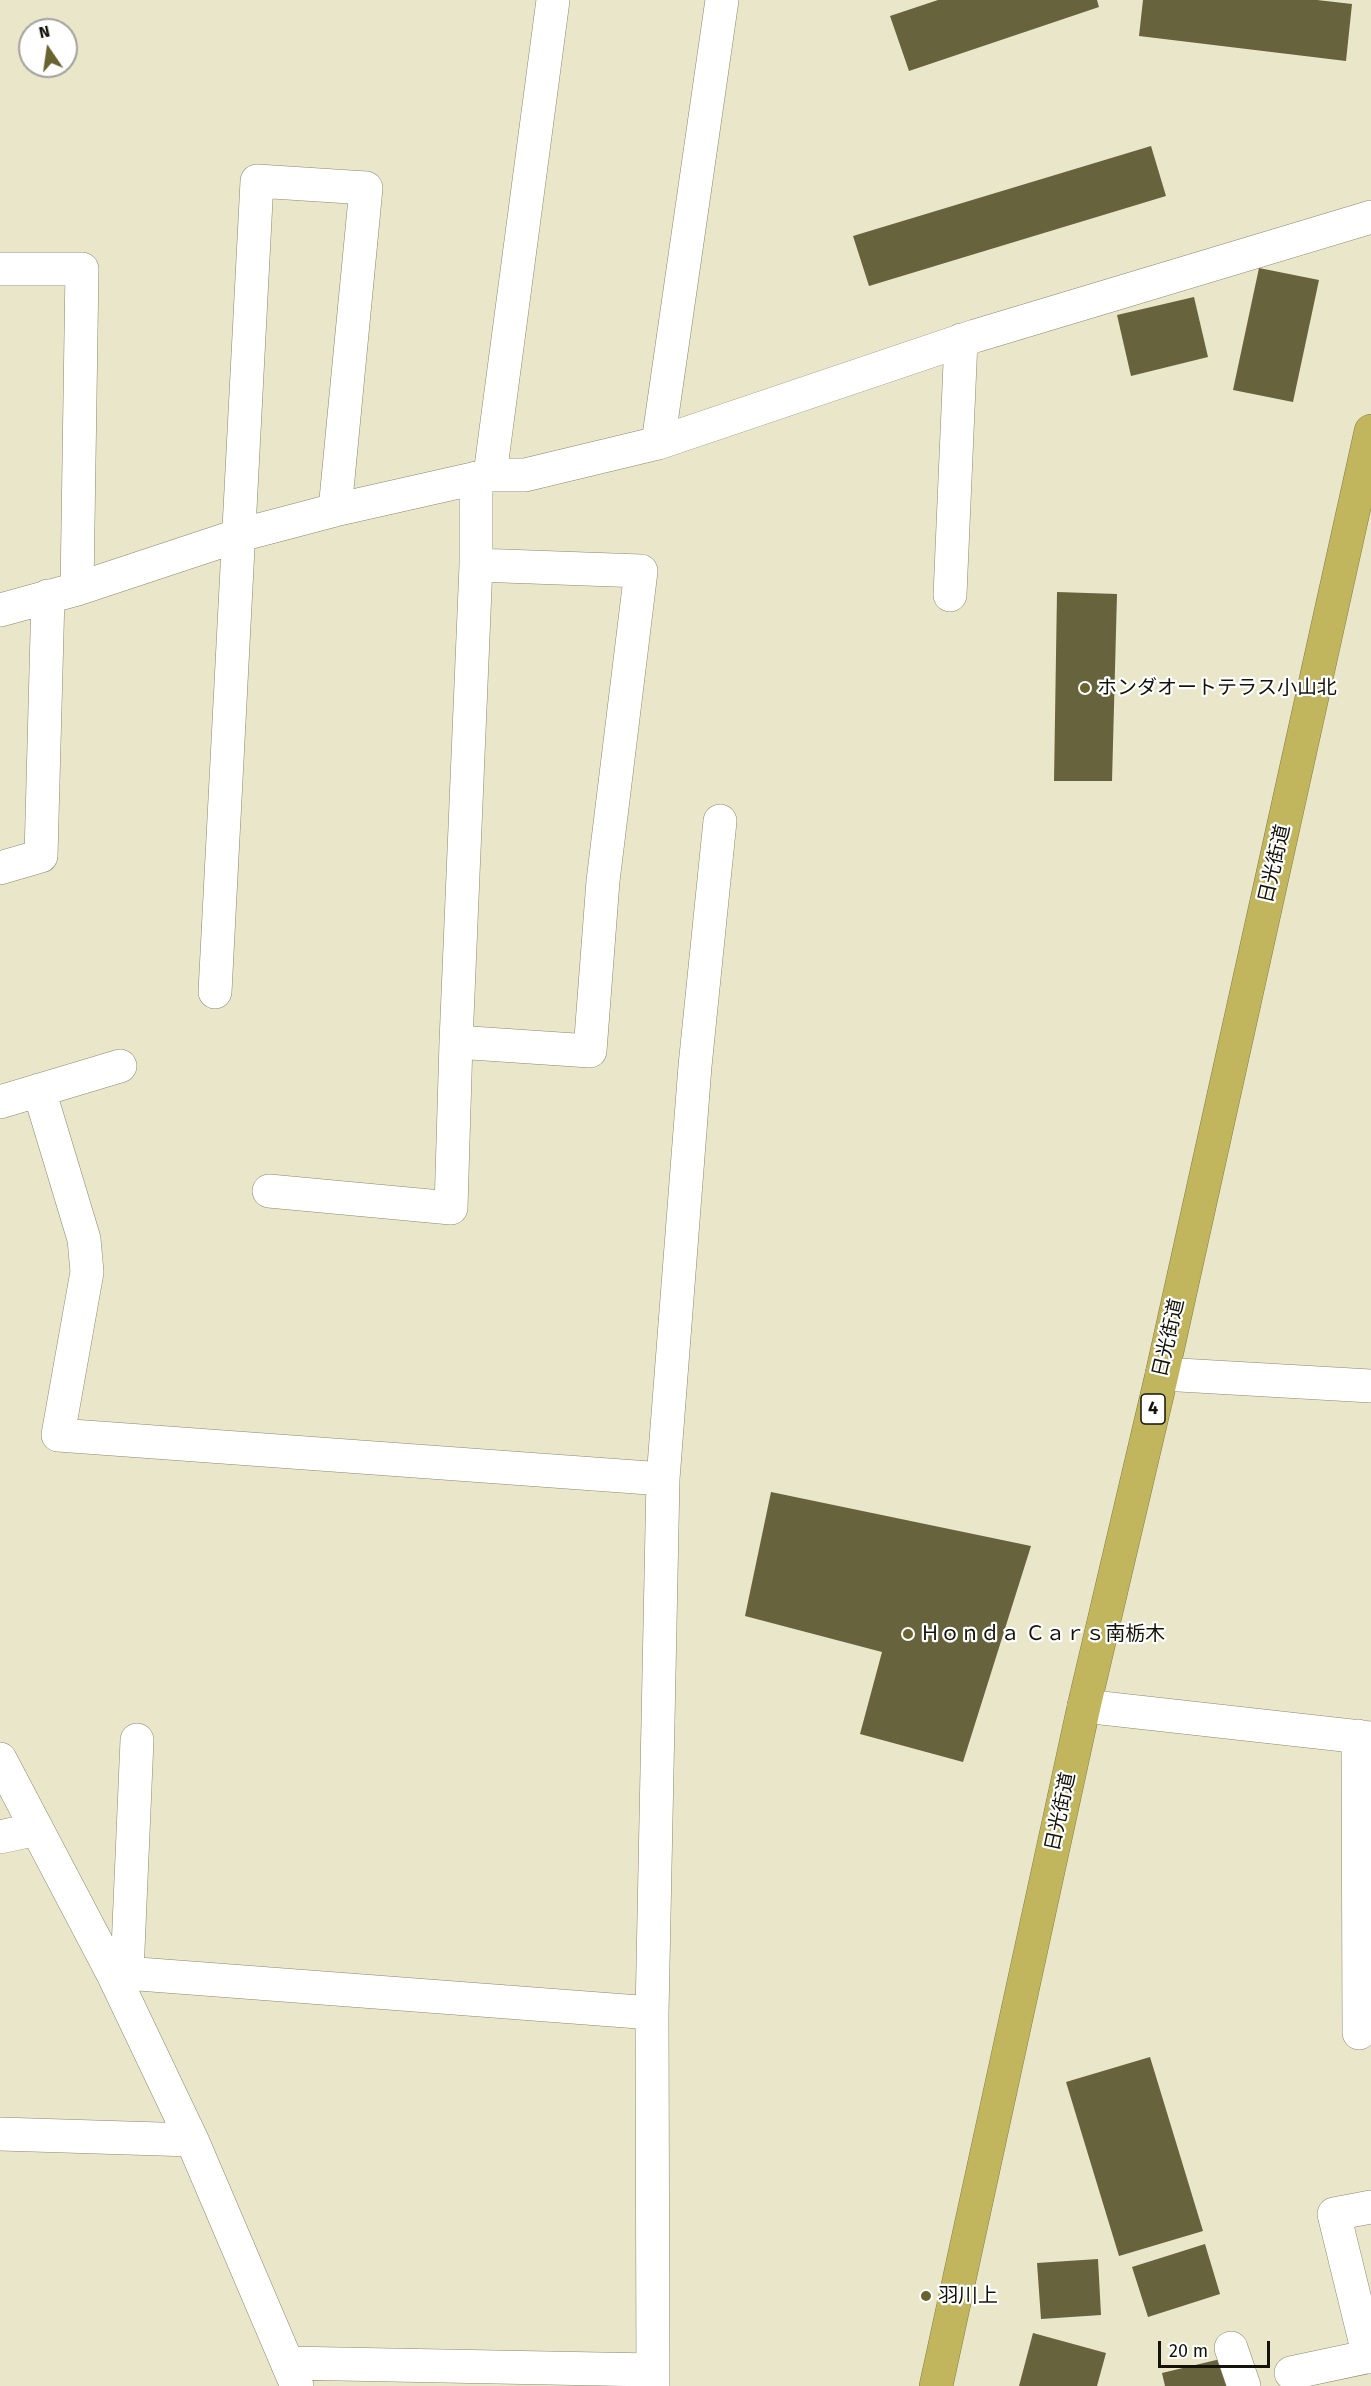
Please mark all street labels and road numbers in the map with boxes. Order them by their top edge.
street label: 日光街道 [1254,822,1296,906]
street label: 日光街道 [1148,1296,1190,1380]
road number: 4 [1141,1394,1165,1424]
street label: 日光街道 [1041,1770,1081,1854]

